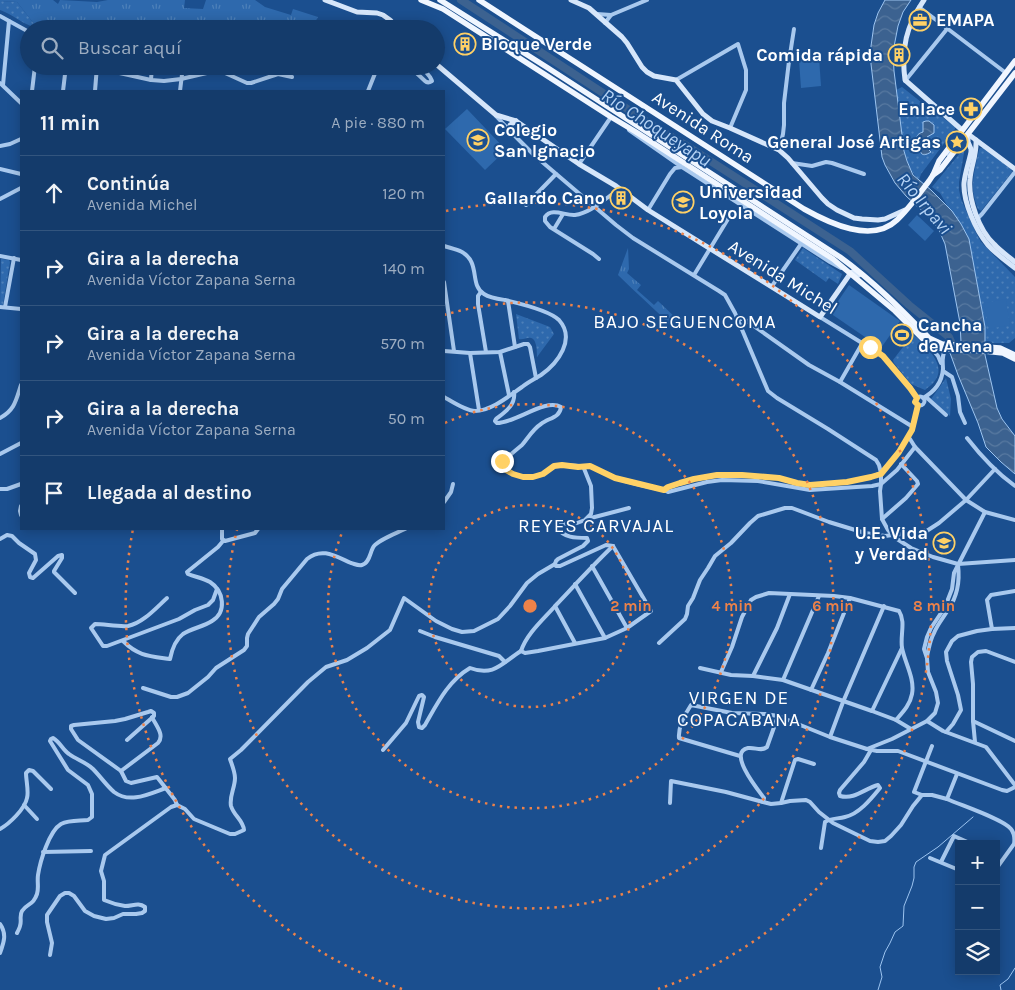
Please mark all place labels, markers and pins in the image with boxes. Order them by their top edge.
office icon: EMAPA [908,8,932,32]
place label: EMAPA [936,9,995,31]
building icon: Bloque Verde [453,32,477,56]
place label: Bloque Verde [481,33,592,55]
building icon: Comida rápida [887,43,911,67]
place label: Comida rápida [756,44,883,66]
pharmacy icon: Enlace [959,97,983,121]
place label: Enlace [898,98,955,120]
place label: Colegio San Ignacio [494,119,595,162]
school or university icon: Colegio San Ignacio [466,128,490,152]
place icon: General José Artigas [945,130,969,154]
place label: General José Artigas [767,131,941,153]
place label: Universidad Loyola [699,181,803,224]
building icon: Gallardo Cano [609,186,633,210]
place label: Gallardo Cano [485,187,605,209]
school or university icon: Universidad Loyola [671,190,695,214]
place label: Cancha de Arena [918,314,993,357]
sports icon: Cancha de Arena [890,323,914,347]
place label: U.E. Vida y Verdad [854,522,928,565]
school or university icon: U.E. Vida y Verdad [932,531,956,555]
centre of rings [521,597,539,615]

